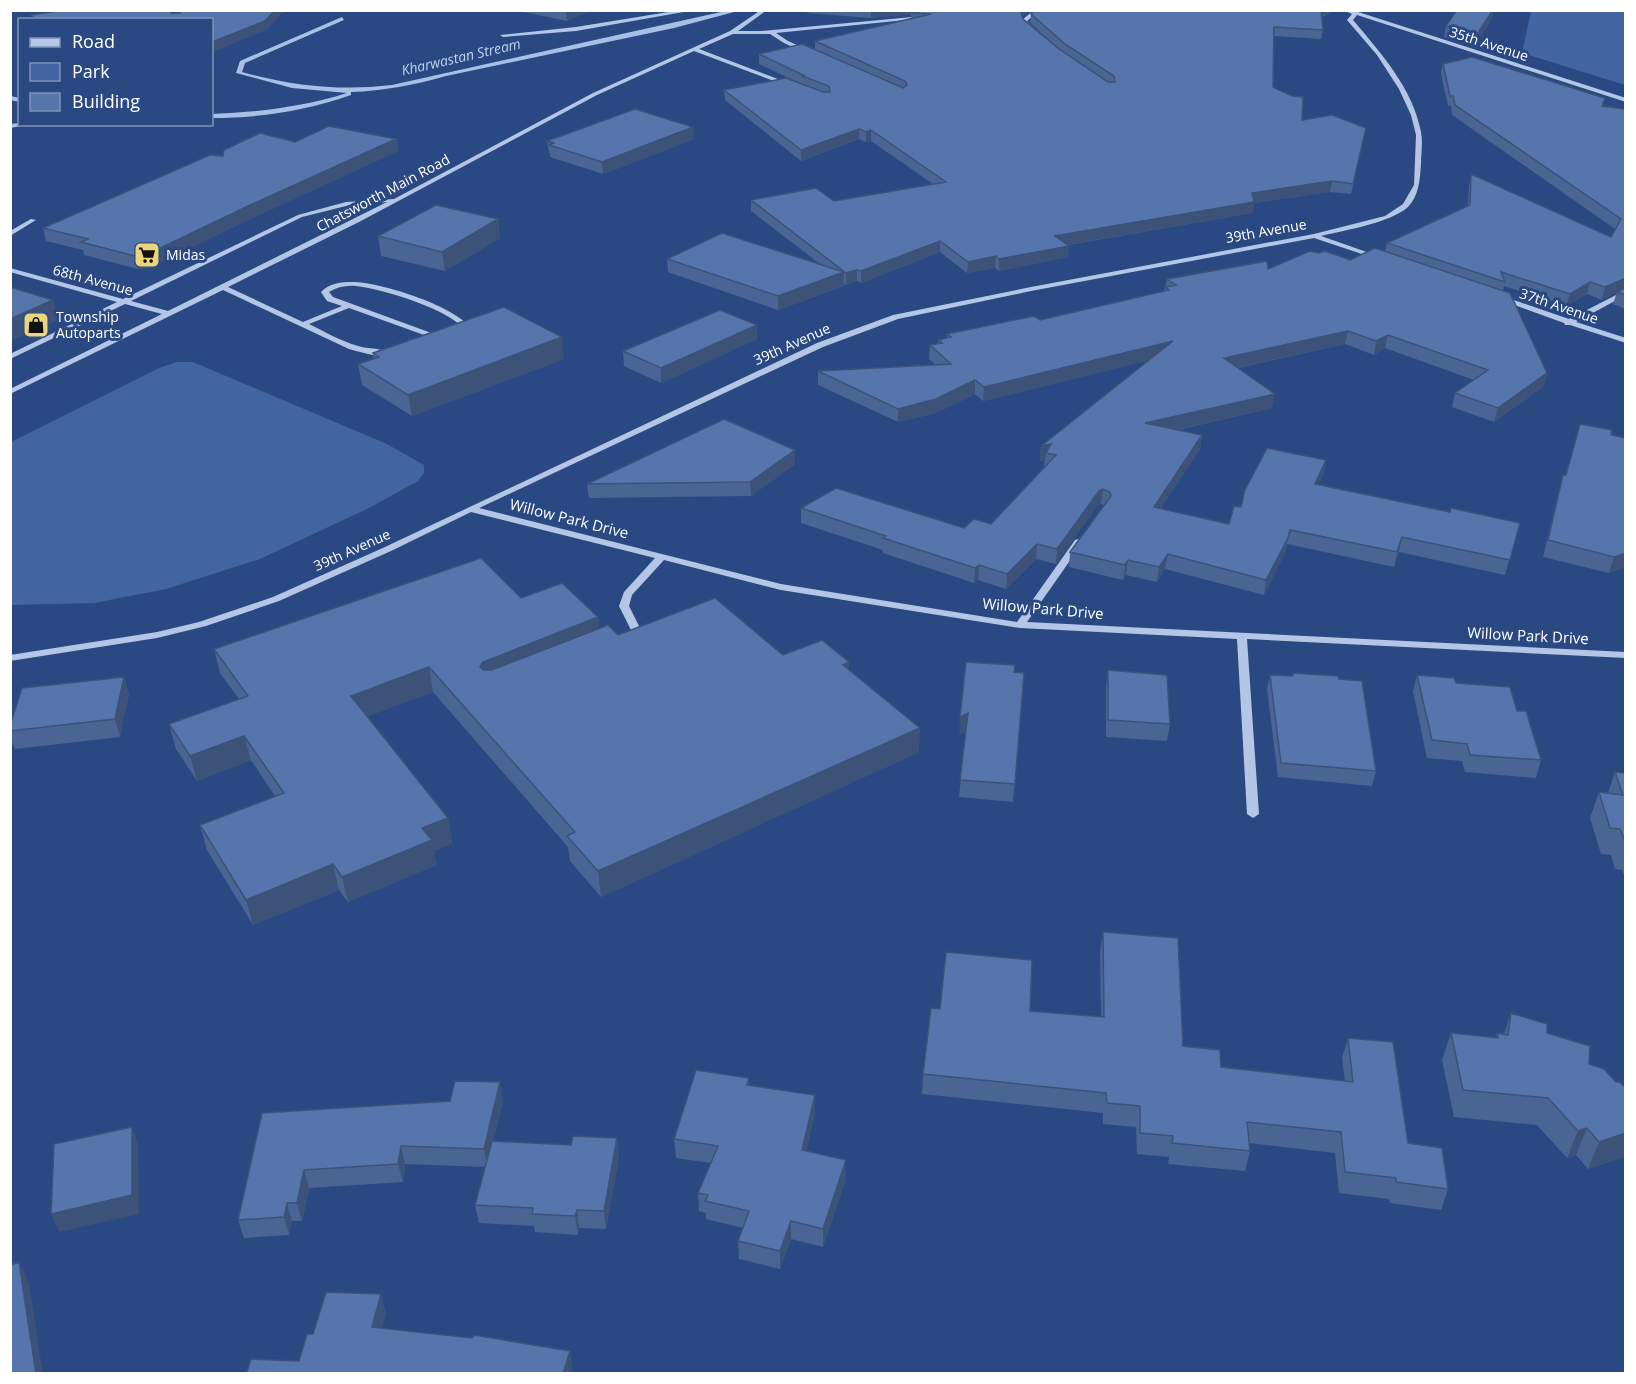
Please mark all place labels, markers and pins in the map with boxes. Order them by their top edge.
supermarket icon: Midas [132,240,162,270]
place label: Midas [166,245,205,264]
place label: Township Autoparts [56,307,121,342]
shop icon: Township Autoparts [21,310,51,340]

